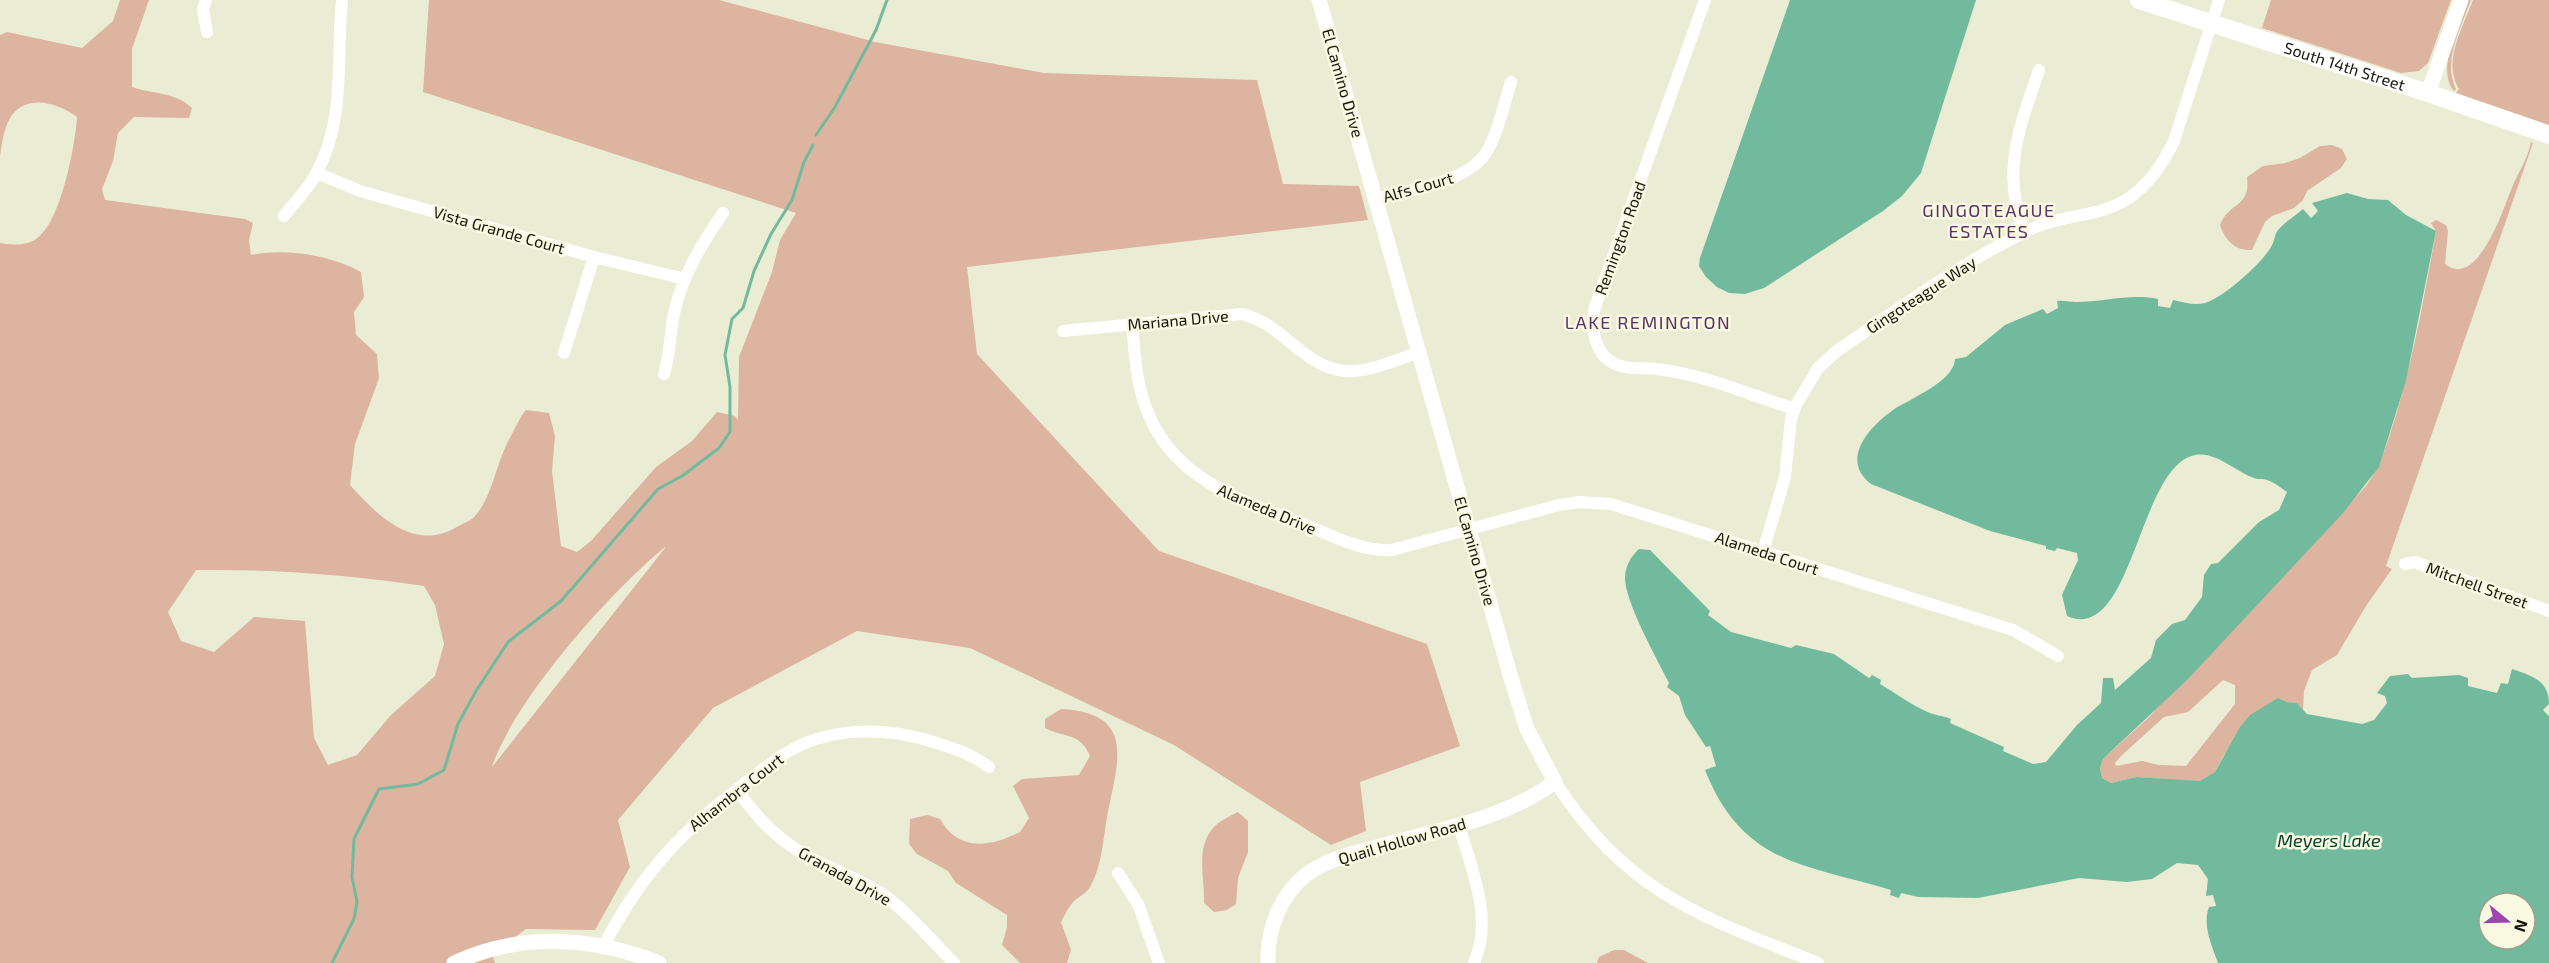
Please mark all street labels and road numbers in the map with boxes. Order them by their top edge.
street label: El Camino Drive [1319,26,1368,140]
street label: South 14th Street [2282,37,2408,94]
street label: Alfs Court [1381,167,1455,206]
street label: Remington Road [1590,178,1649,297]
street label: Vista Grande Court [431,202,567,257]
street label: Gingoteague Way [1862,252,1980,337]
street label: Mariana Drive [1127,306,1229,333]
street label: Alameda Drive [1215,479,1320,538]
street label: El Camino Drive [1451,494,1500,608]
street label: Alameda Court [1713,527,1821,578]
street label: Mitchell Street [2424,557,2531,612]
street label: Alhambra Court [685,749,787,834]
street label: Quail Hollow Road [1336,813,1468,869]
street label: Granada Drive [796,842,895,909]

